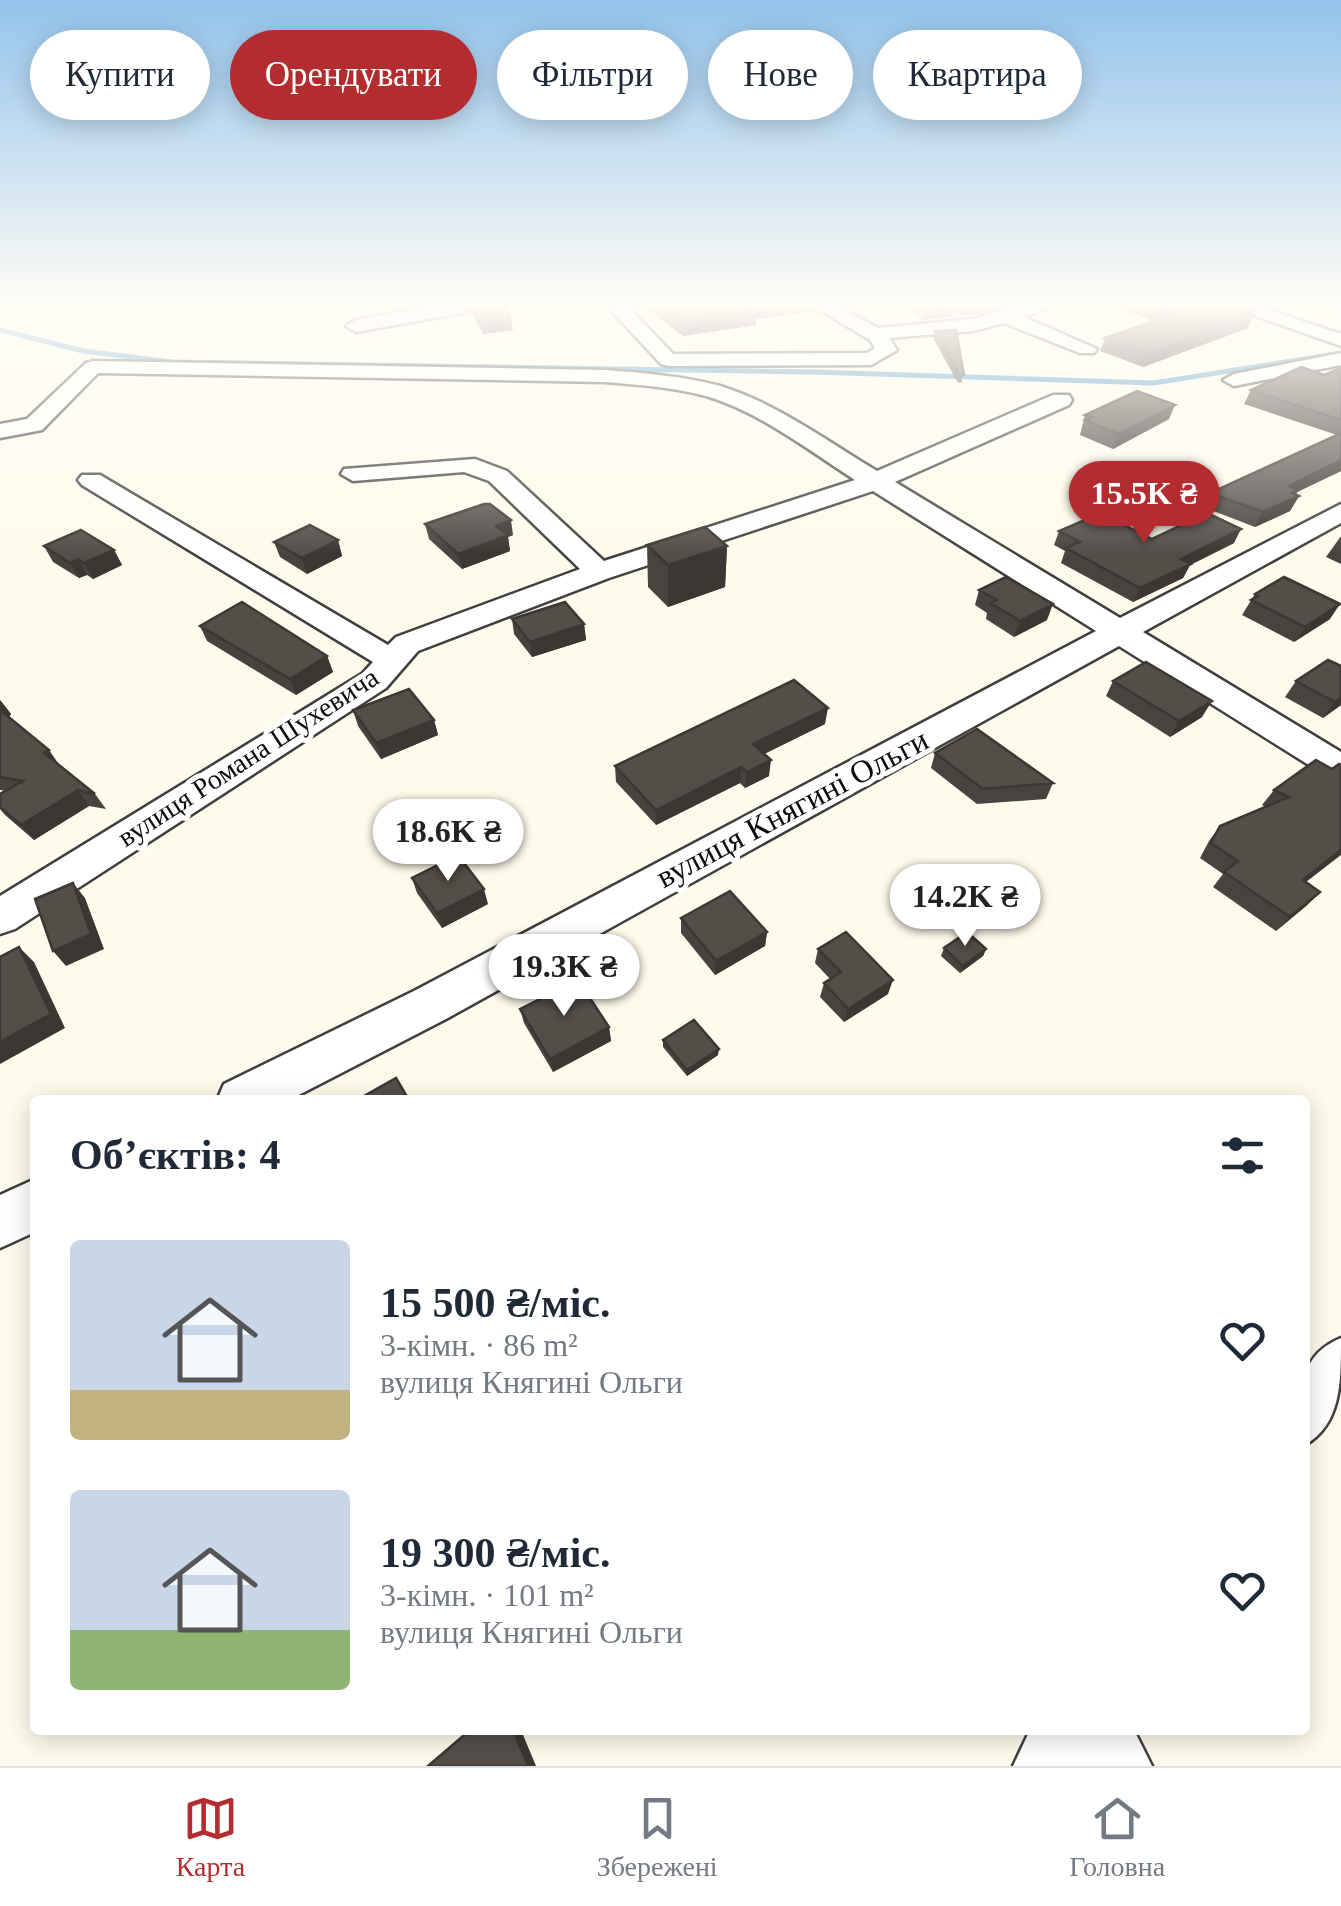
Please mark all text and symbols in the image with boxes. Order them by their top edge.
chip: Купити [30,30,210,120]
chip: Орендувати [230,30,477,120]
chip: Фільтри [497,30,688,120]
chip: Нове [708,30,853,120]
chip: Квартира [873,30,1082,120]
pin: 15.5K ₴ [1052,461,1236,546]
text: 15.5K ₴ [1091,475,1197,511]
street label: вулиця Романа Шухевича [112,661,385,853]
street label: вулиця Княгині Ольги [650,721,934,895]
pin: 18.6K ₴ [356,799,540,884]
text: 18.6K ₴ [395,813,501,849]
pin: 14.2K ₴ [873,864,1057,949]
text: 14.2K ₴ [912,878,1018,914]
pin: 19.3K ₴ [472,934,656,1019]
text: 19.3K ₴ [511,948,617,984]
icon: filters [1215,1128,1270,1183]
text: Об’єктів: 4 [70,1132,280,1178]
icon: home [150,1280,270,1400]
text: 15 500 ₴/міс. [380,1280,610,1326]
icon: heart [1215,1313,1270,1368]
text: 3-кімн. · 86 m² [380,1327,578,1363]
text: вулиця Княгині Ольги [380,1364,683,1400]
icon: home [150,1530,270,1650]
text: 19 300 ₴/міс. [380,1530,610,1576]
icon: heart [1215,1563,1270,1618]
text: 3-кімн. · 101 m² [380,1577,594,1613]
text: вулиця Княгині Ольги [380,1614,683,1650]
tab: Карта [176,1791,245,1883]
tab: Збережені [597,1791,718,1883]
tab: Головна [1069,1791,1165,1883]

